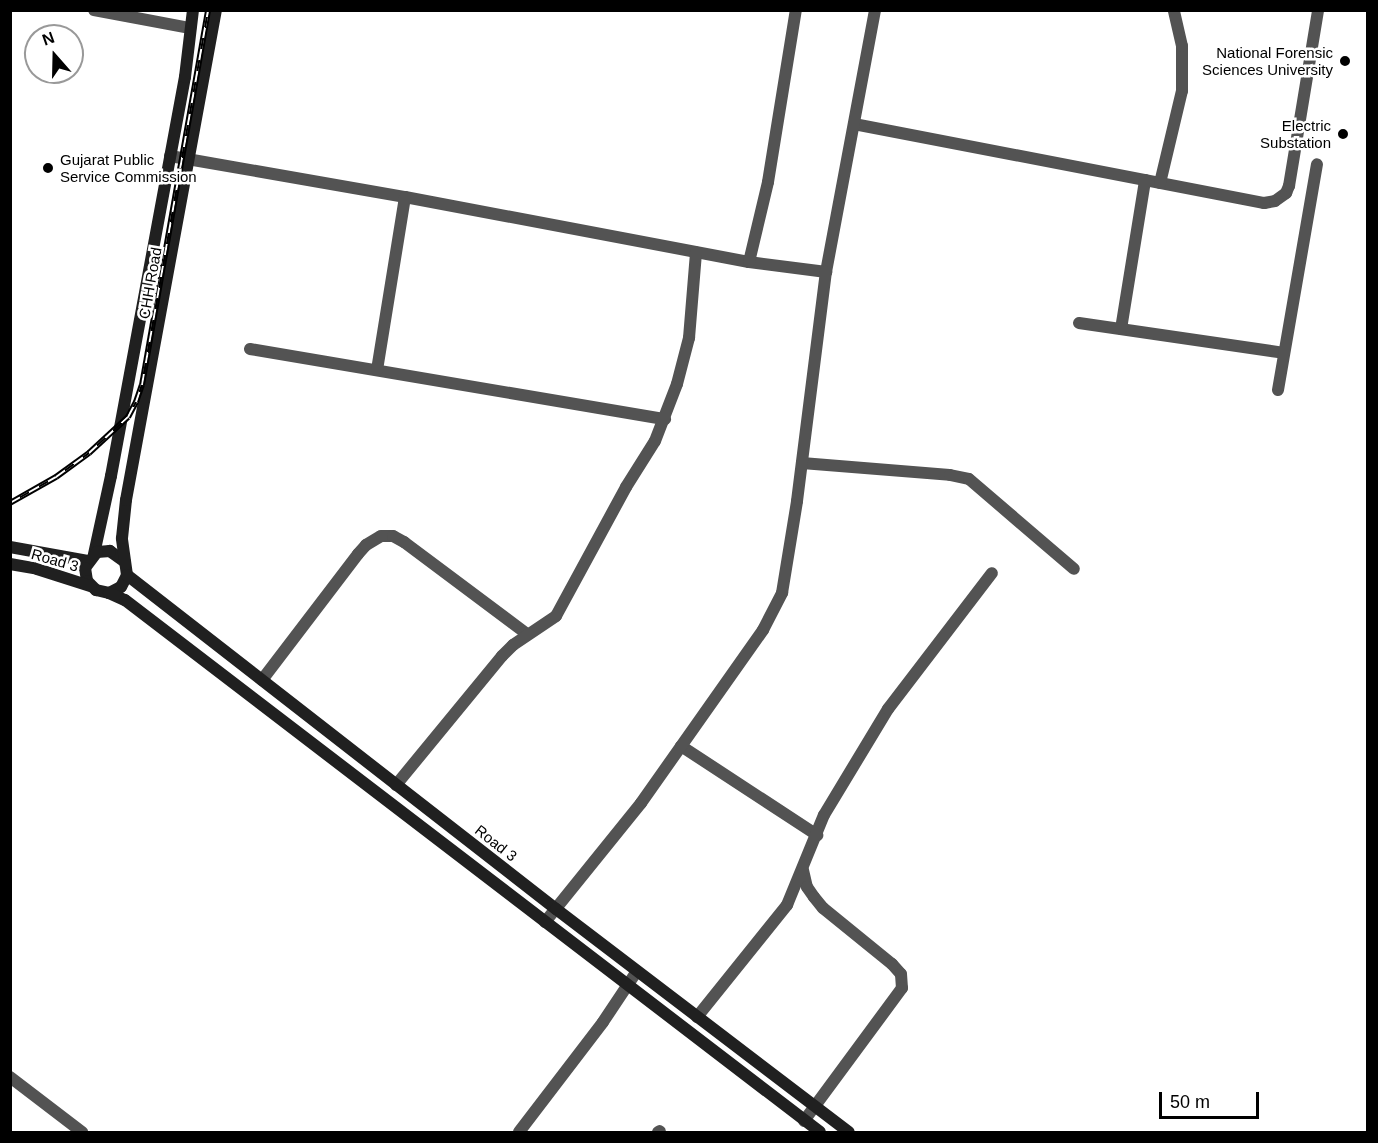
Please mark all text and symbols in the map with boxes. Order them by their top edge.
north arrow [24,24,84,84]
text: N [40,29,57,48]
place label: National Forensic Sciences University [1202,43,1333,78]
marker: National Forensic Sciences University [1338,54,1352,68]
place label: Electric Substation [1260,116,1331,151]
marker: Electric Substation [1336,127,1350,141]
place label: Gujarat Public Service Commission [60,150,197,185]
marker: Gujarat Public Service Commission [41,161,55,175]
street label: CHH Road [135,246,165,320]
street label: Road 3 [29,545,81,575]
street label: Road 3 [471,821,521,865]
scale bar [1162,1080,1262,1118]
text: 50 m [1170,1092,1210,1112]

